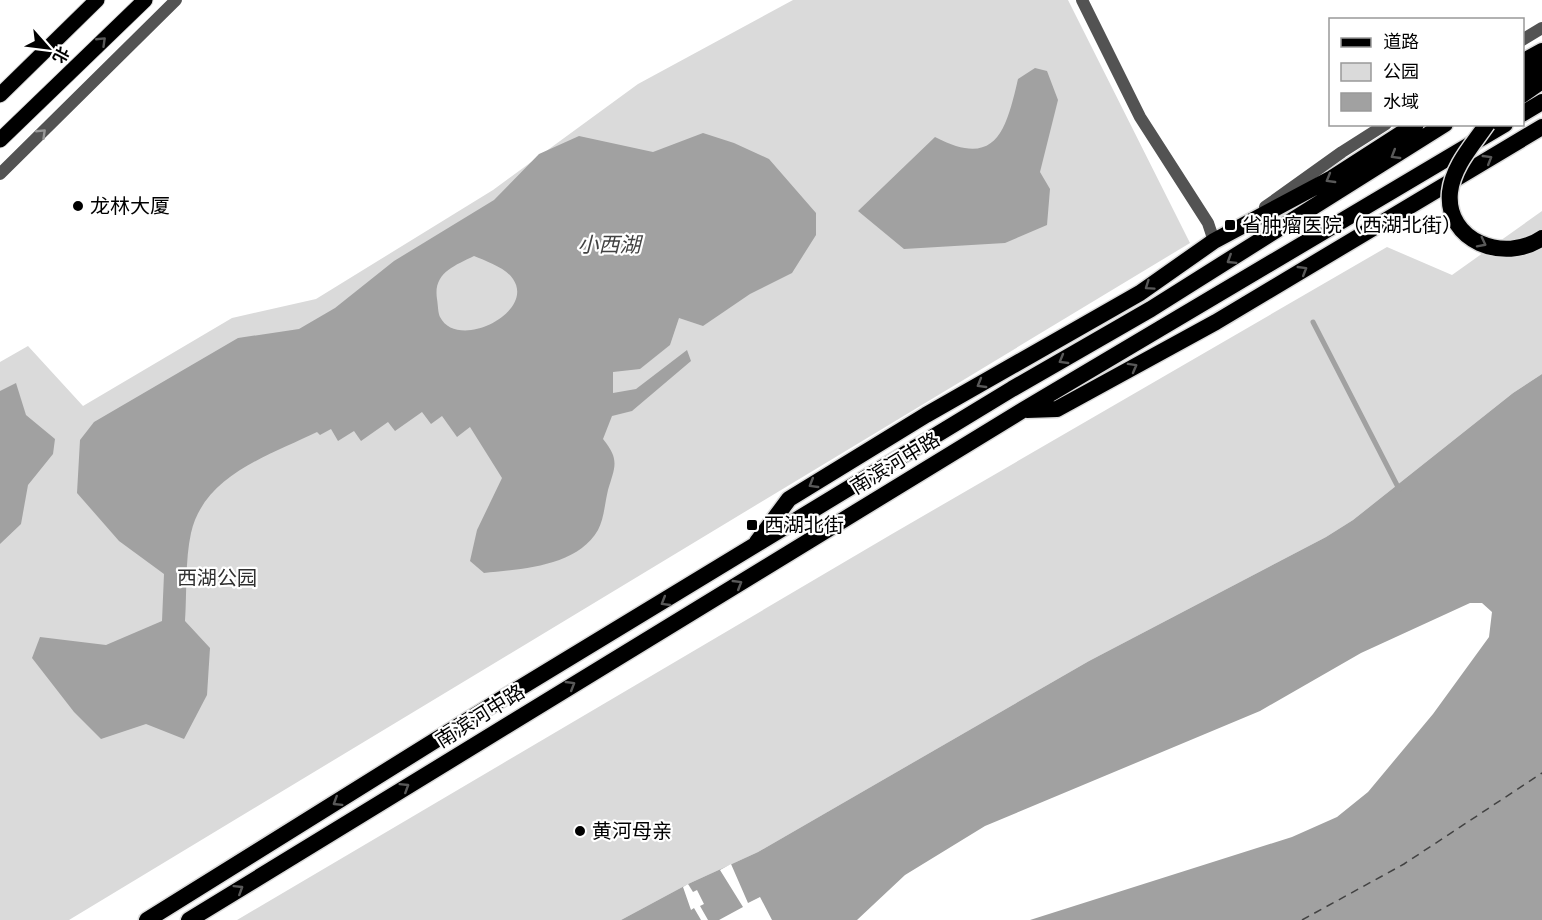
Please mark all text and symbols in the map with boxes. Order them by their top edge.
north arrow [18,18,78,78]
legend [1329,18,1524,126]
text: 道路 [1383,29,1419,54]
one-way arrow [95,38,106,49]
text: 北 [48,43,75,67]
text: 公园 [1383,59,1419,84]
text: 水域 [1383,89,1419,114]
one-way arrow [34,129,45,140]
one-way arrow [1391,147,1401,159]
one-way arrow [1482,155,1492,167]
one-way arrow [1326,171,1336,183]
place label: 龙林大厦 [90,192,170,219]
marker: 龙林大厦 [71,199,85,213]
place label: 省肿瘤医院（西湖北街） [1242,211,1462,238]
marker: 省肿瘤医院（西湖北街） [1223,218,1237,232]
water label: 小西湖 [578,230,643,259]
one-way arrow [1476,236,1487,248]
one-way arrow [1226,252,1237,263]
one-way arrow [1297,266,1307,278]
one-way arrow [1145,279,1156,290]
one-way arrow [1059,352,1069,364]
one-way arrow [1127,363,1138,374]
one-way arrow [976,377,987,388]
street label: 南滨河中路 [845,425,945,500]
one-way arrow [809,477,819,489]
place label: 西湖北街 [764,511,844,538]
marker: 西湖北街 [745,518,759,532]
park label: 西湖公园 [177,564,257,591]
one-way arrow [732,579,742,591]
one-way arrow [661,594,671,606]
street label: 南滨河中路 [430,678,529,754]
one-way arrow [565,681,575,693]
one-way arrow [399,783,409,795]
one-way arrow [333,795,343,807]
place label: 黄河母亲 [592,817,672,844]
marker: 黄河母亲 [573,824,587,838]
one-way arrow [233,885,243,897]

